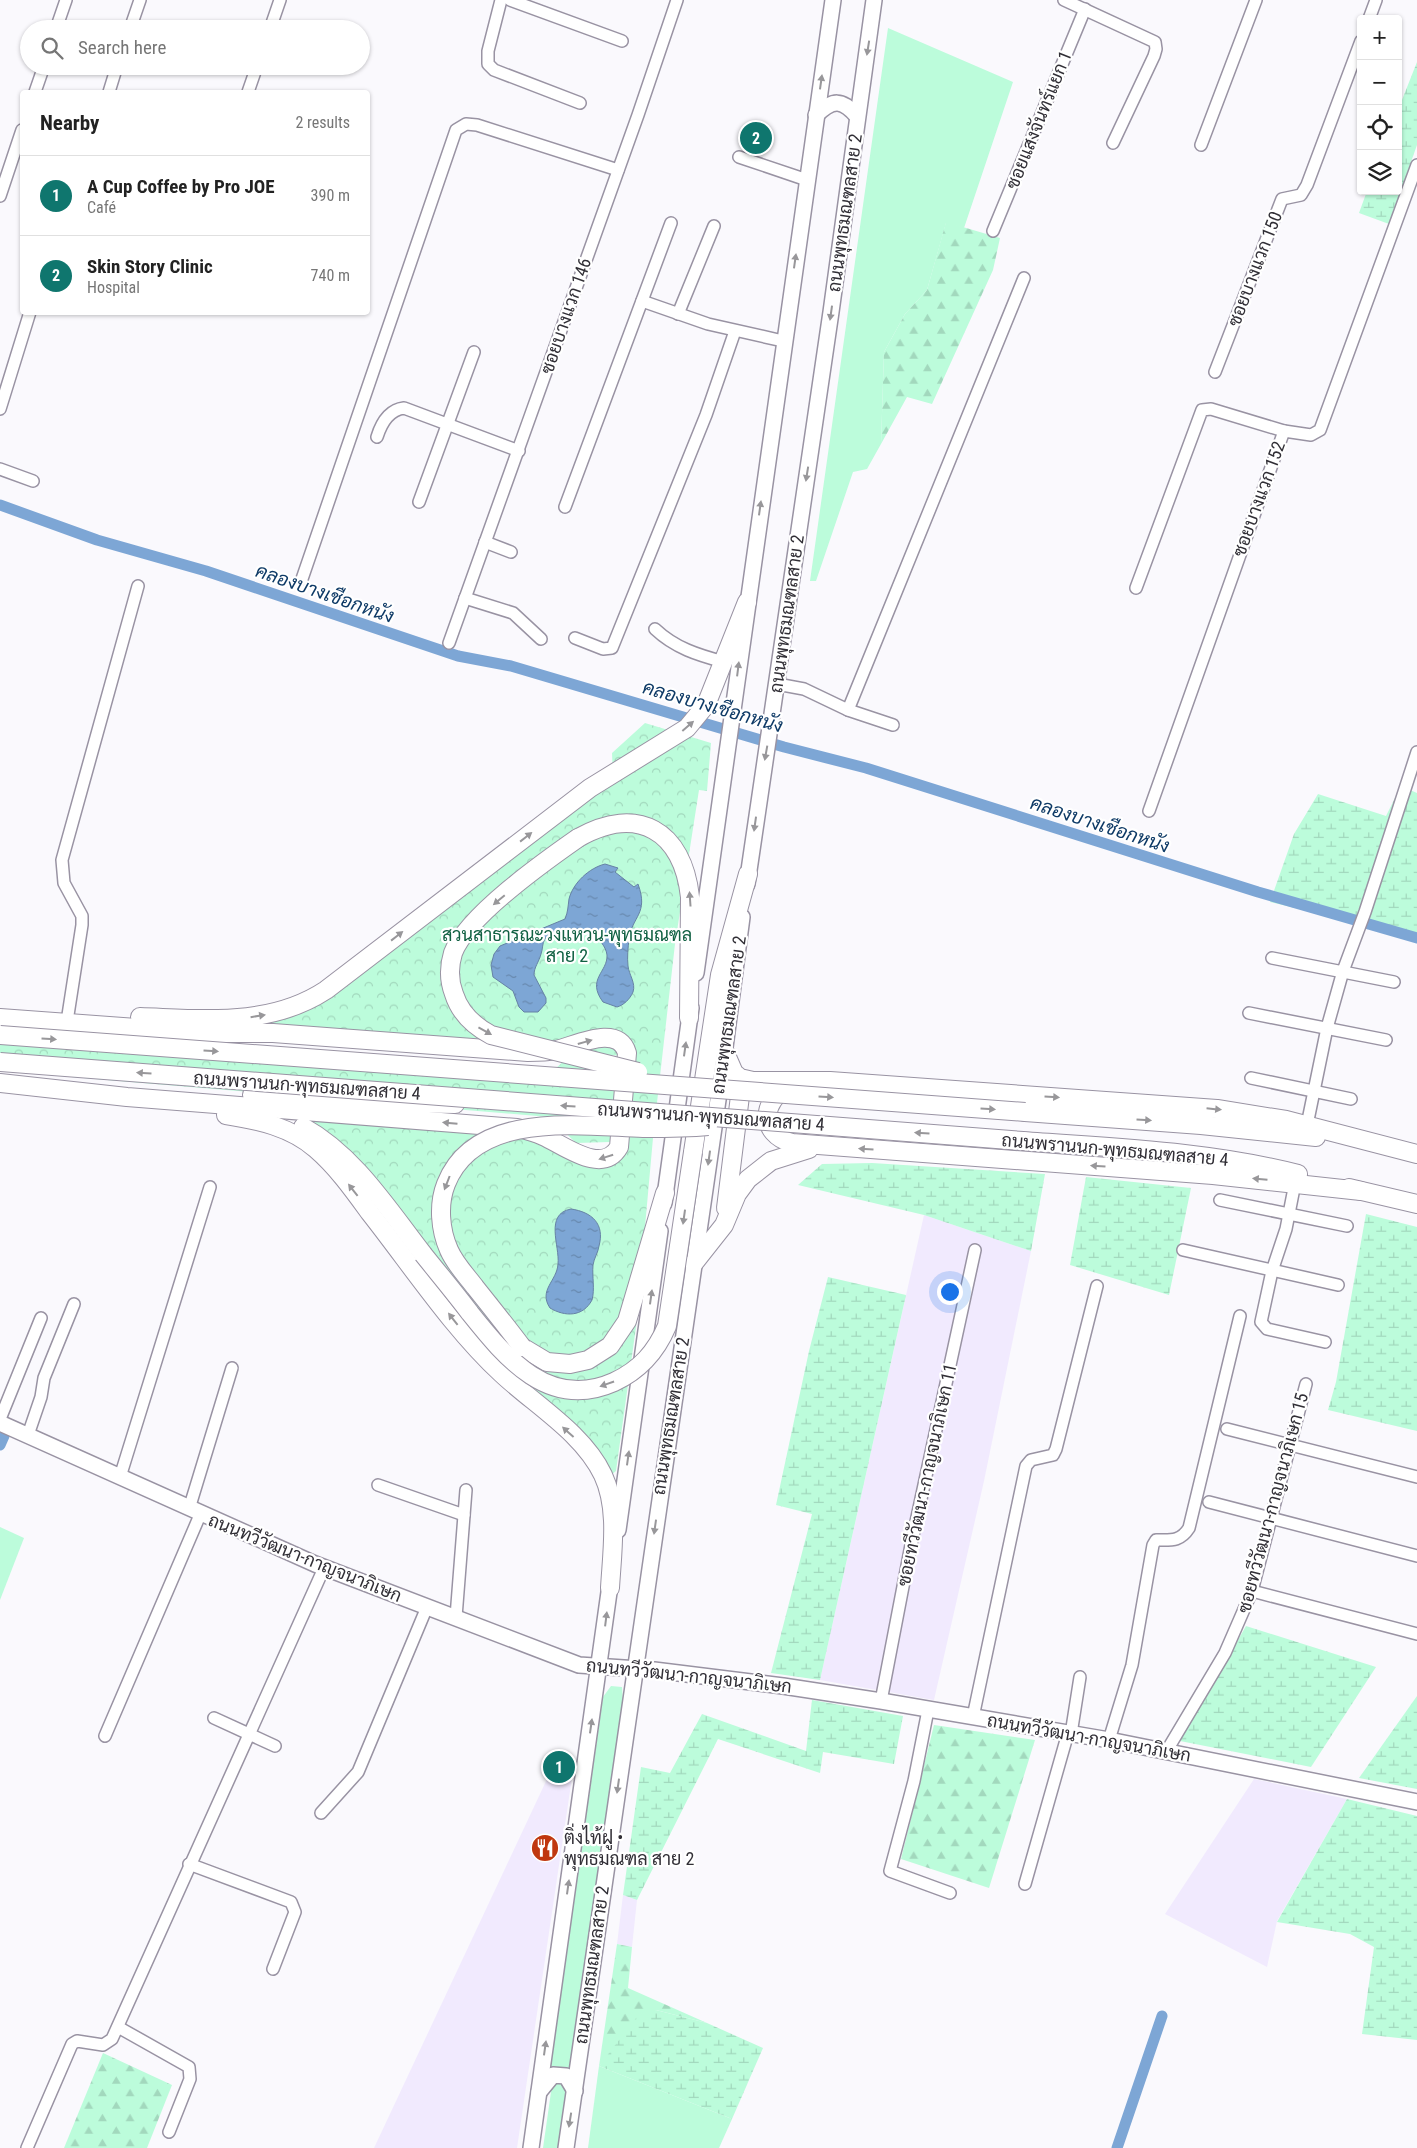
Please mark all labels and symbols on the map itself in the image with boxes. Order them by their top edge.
one-way arrow [863,41,871,57]
street label: ซอยแสงจันทร์แยก 1 [999,47,1076,192]
one-way arrow [817,74,825,90]
pin: 2 [740,119,772,157]
street label: ถนนพุทธมณฑลสาย 2 [823,132,868,294]
street label: ซอยบางแวก 150 [1223,208,1286,329]
one-way arrow [792,252,800,268]
street label: ซอยบางแวก 146 [536,255,595,377]
one-way arrow [827,306,835,322]
street label: ซอยบางแวก 152 [1228,438,1289,559]
one-way arrow [803,466,811,482]
one-way arrow [757,500,765,516]
street label: ถนนพุทธมณฑลสาย 2 [765,533,810,695]
water label: คลองบางเชือกหนัง [253,558,398,628]
one-way arrow [734,661,742,677]
water label: คลองบางเชือกหนัง [640,675,786,738]
one-way arrow [681,721,694,732]
one-way arrow [762,745,770,761]
water label: คลองบางเชือกหนัง [1027,790,1173,858]
one-way arrow [751,816,759,832]
one-way arrow [519,832,533,842]
one-way arrow [686,891,694,907]
one-way arrow [492,895,505,906]
park label: สวนสาธารณะวงแหวน-พุทธมณฑล สาย 2 [442,924,692,966]
one-way arrow [390,931,404,941]
street label: ถนนพุทธมณฑลสาย 2 [707,934,752,1096]
one-way arrow [251,1012,267,1020]
one-way arrow [479,1027,492,1036]
one-way arrow [41,1035,57,1043]
one-way arrow [577,1037,592,1045]
one-way arrow [681,1041,689,1057]
one-way arrow [203,1047,219,1055]
street label: ถนนพรานนก-พุทธมณฑลสาย 4 [193,1067,421,1106]
one-way arrow [136,1069,152,1077]
one-way arrow [1044,1093,1060,1101]
one-way arrow [819,1094,835,1102]
street label: ถนนพรานนก-พุทธมณฑลสาย 4 [597,1098,825,1137]
one-way arrow [559,1102,575,1110]
one-way arrow [1206,1105,1222,1113]
one-way arrow [981,1106,997,1114]
one-way arrow [1136,1117,1152,1125]
one-way arrow [442,1118,458,1126]
one-way arrow [913,1129,929,1137]
street label: ถนนพรานนก-พุทธมณฑลสาย 4 [1000,1129,1230,1172]
one-way arrow [858,1144,874,1152]
one-way arrow [705,1151,713,1167]
one-way arrow [598,1153,613,1161]
one-way arrow [1090,1162,1106,1170]
one-way arrow [1252,1175,1268,1183]
one-way arrow [443,1176,451,1191]
one-way arrow [348,1183,358,1197]
one-way arrow [680,1210,688,1226]
your location [937,1279,963,1305]
one-way arrow [647,1288,655,1304]
one-way arrow [447,1313,458,1326]
street label: ถนนพุทธมณฑลสาย 2 [648,1335,695,1497]
street label: ซอยทวีวัฒนา-กาญจนาภิเษก 11 [891,1361,961,1588]
one-way arrow [599,1381,614,1389]
street label: ซอยทวีวัฒนา-กาญจนาภิเษก 15 [1231,1390,1313,1616]
one-way arrow [563,1426,575,1438]
one-way arrow [624,1449,632,1465]
street label: ถนนทวีวัฒนา-กาญจนาภิเษก [205,1507,406,1607]
one-way arrow [651,1519,659,1535]
one-way arrow [602,1610,610,1626]
street label: ถนนทวีวัฒนา-กาญจนาภิเษก [585,1652,793,1698]
street label: ถนนทวีวัฒนา-กาญจนาภิเษก [985,1707,1193,1767]
one-way arrow [587,1718,595,1734]
pin: 1 [543,1748,575,1786]
one-way arrow [614,1778,622,1794]
place label: ติ่งไท้ฝู • พุทธมณฑล สาย 2 [564,1823,694,1871]
restaurant icon: ติ่งไท้ฝู • พุทธมณฑล สาย 2 [530,1833,560,1863]
one-way arrow [564,1878,572,1894]
street label: ถนนพุทธมณฑลสาย 2 [570,1884,615,2046]
one-way arrow [541,2039,549,2055]
one-way arrow [566,2112,574,2128]

